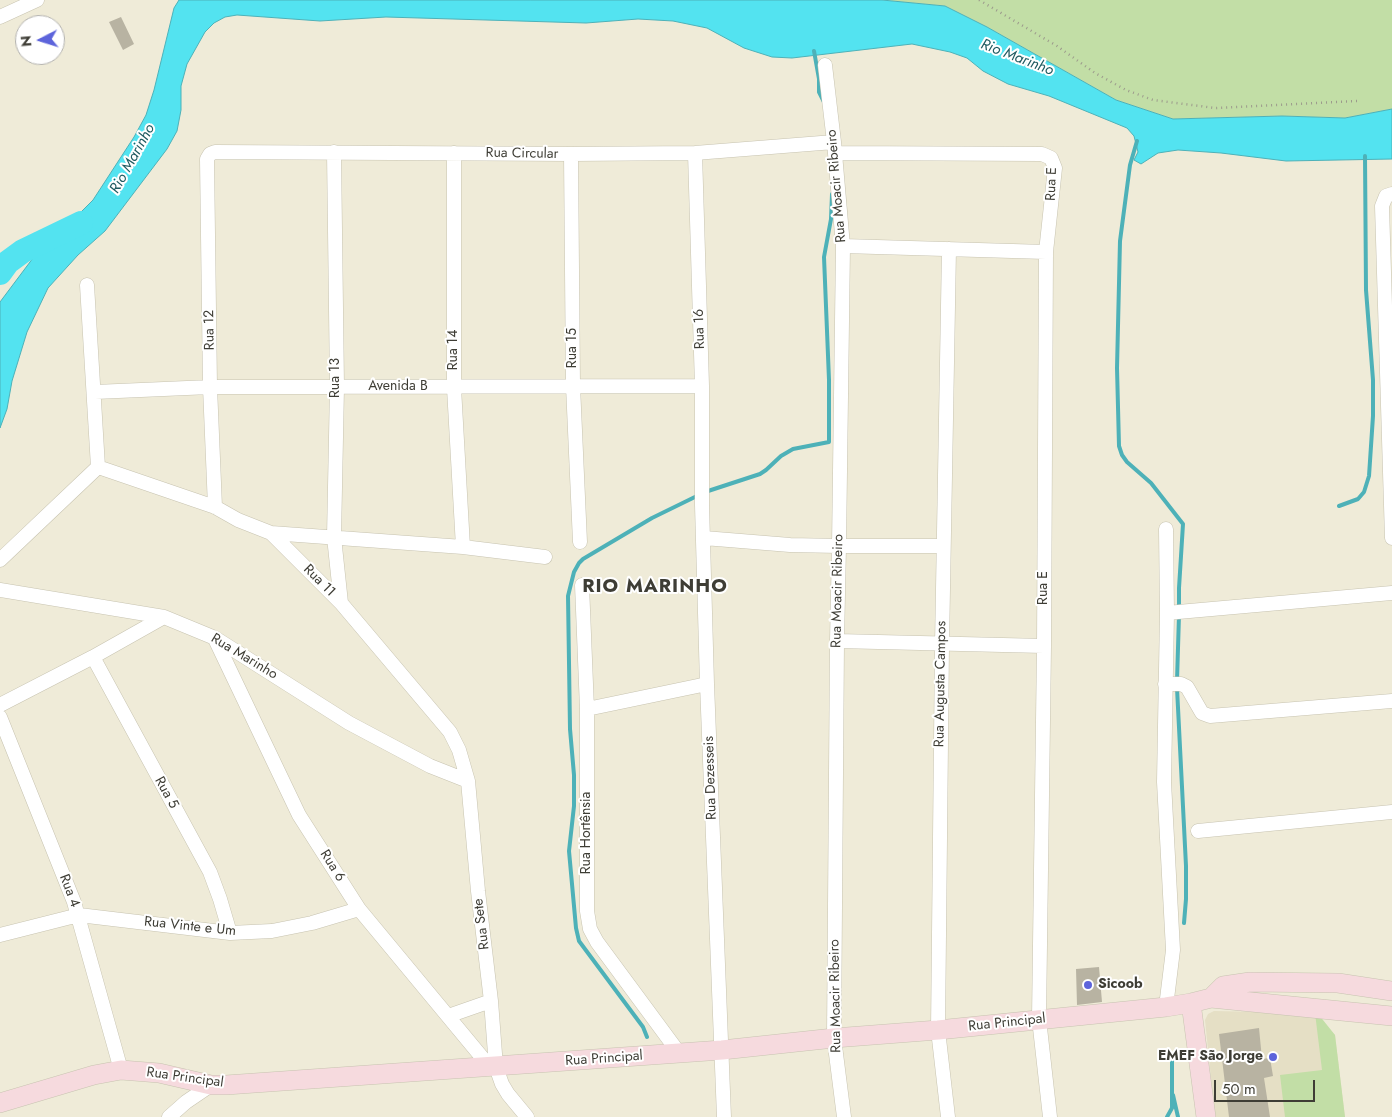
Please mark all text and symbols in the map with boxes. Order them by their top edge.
north arrow [15,15,65,65]
text: N [16,35,37,48]
water label: Rio Marinho [978,36,1056,80]
water label: Rio Marinho [107,121,159,197]
street label: Rua Moacir Ribeiro [824,129,850,243]
street label: Rua Circular [485,145,559,163]
street label: Rua E [1043,167,1061,201]
street label: Rua 16 [691,308,709,350]
street label: Rua 12 [201,310,219,350]
street label: Rua 15 [565,328,581,368]
street label: Rua 14 [446,330,462,370]
street label: Rua 13 [328,358,344,398]
street label: Avenida B [368,379,428,395]
street label: Rua Moacir Ribeiro [829,534,847,648]
street label: Rua 11 [299,561,339,601]
street label: Rua E [1036,571,1052,605]
district label: RIO MARINHO [581,576,729,598]
street label: Rua Augusta Campos [931,621,951,747]
street label: Rua Marinho [208,630,280,684]
street label: Rua Dezesseis [701,736,721,820]
street label: Rua 5 [150,774,182,812]
street label: Rua Hortênsia [579,792,595,874]
street label: Rua 6 [316,847,348,885]
street label: Rua 4 [55,872,83,910]
street label: Rua Sete [471,897,493,951]
street label: Rua Vinte e Um [143,914,237,940]
street label: Rua Moacir Ribeiro [827,939,845,1053]
place label: Sicoob [1098,977,1143,993]
marker: Sicoob [1082,979,1094,991]
street label: Rua Principal [968,1011,1046,1035]
street label: Rua Principal [565,1048,643,1070]
place label: EMEF São Jorge [1158,1049,1263,1065]
marker: EMEF São Jorge [1267,1051,1279,1063]
street label: Rua Principal [145,1064,225,1092]
scale bar [1217,1070,1318,1102]
text: 50 m [1222,1078,1256,1100]

